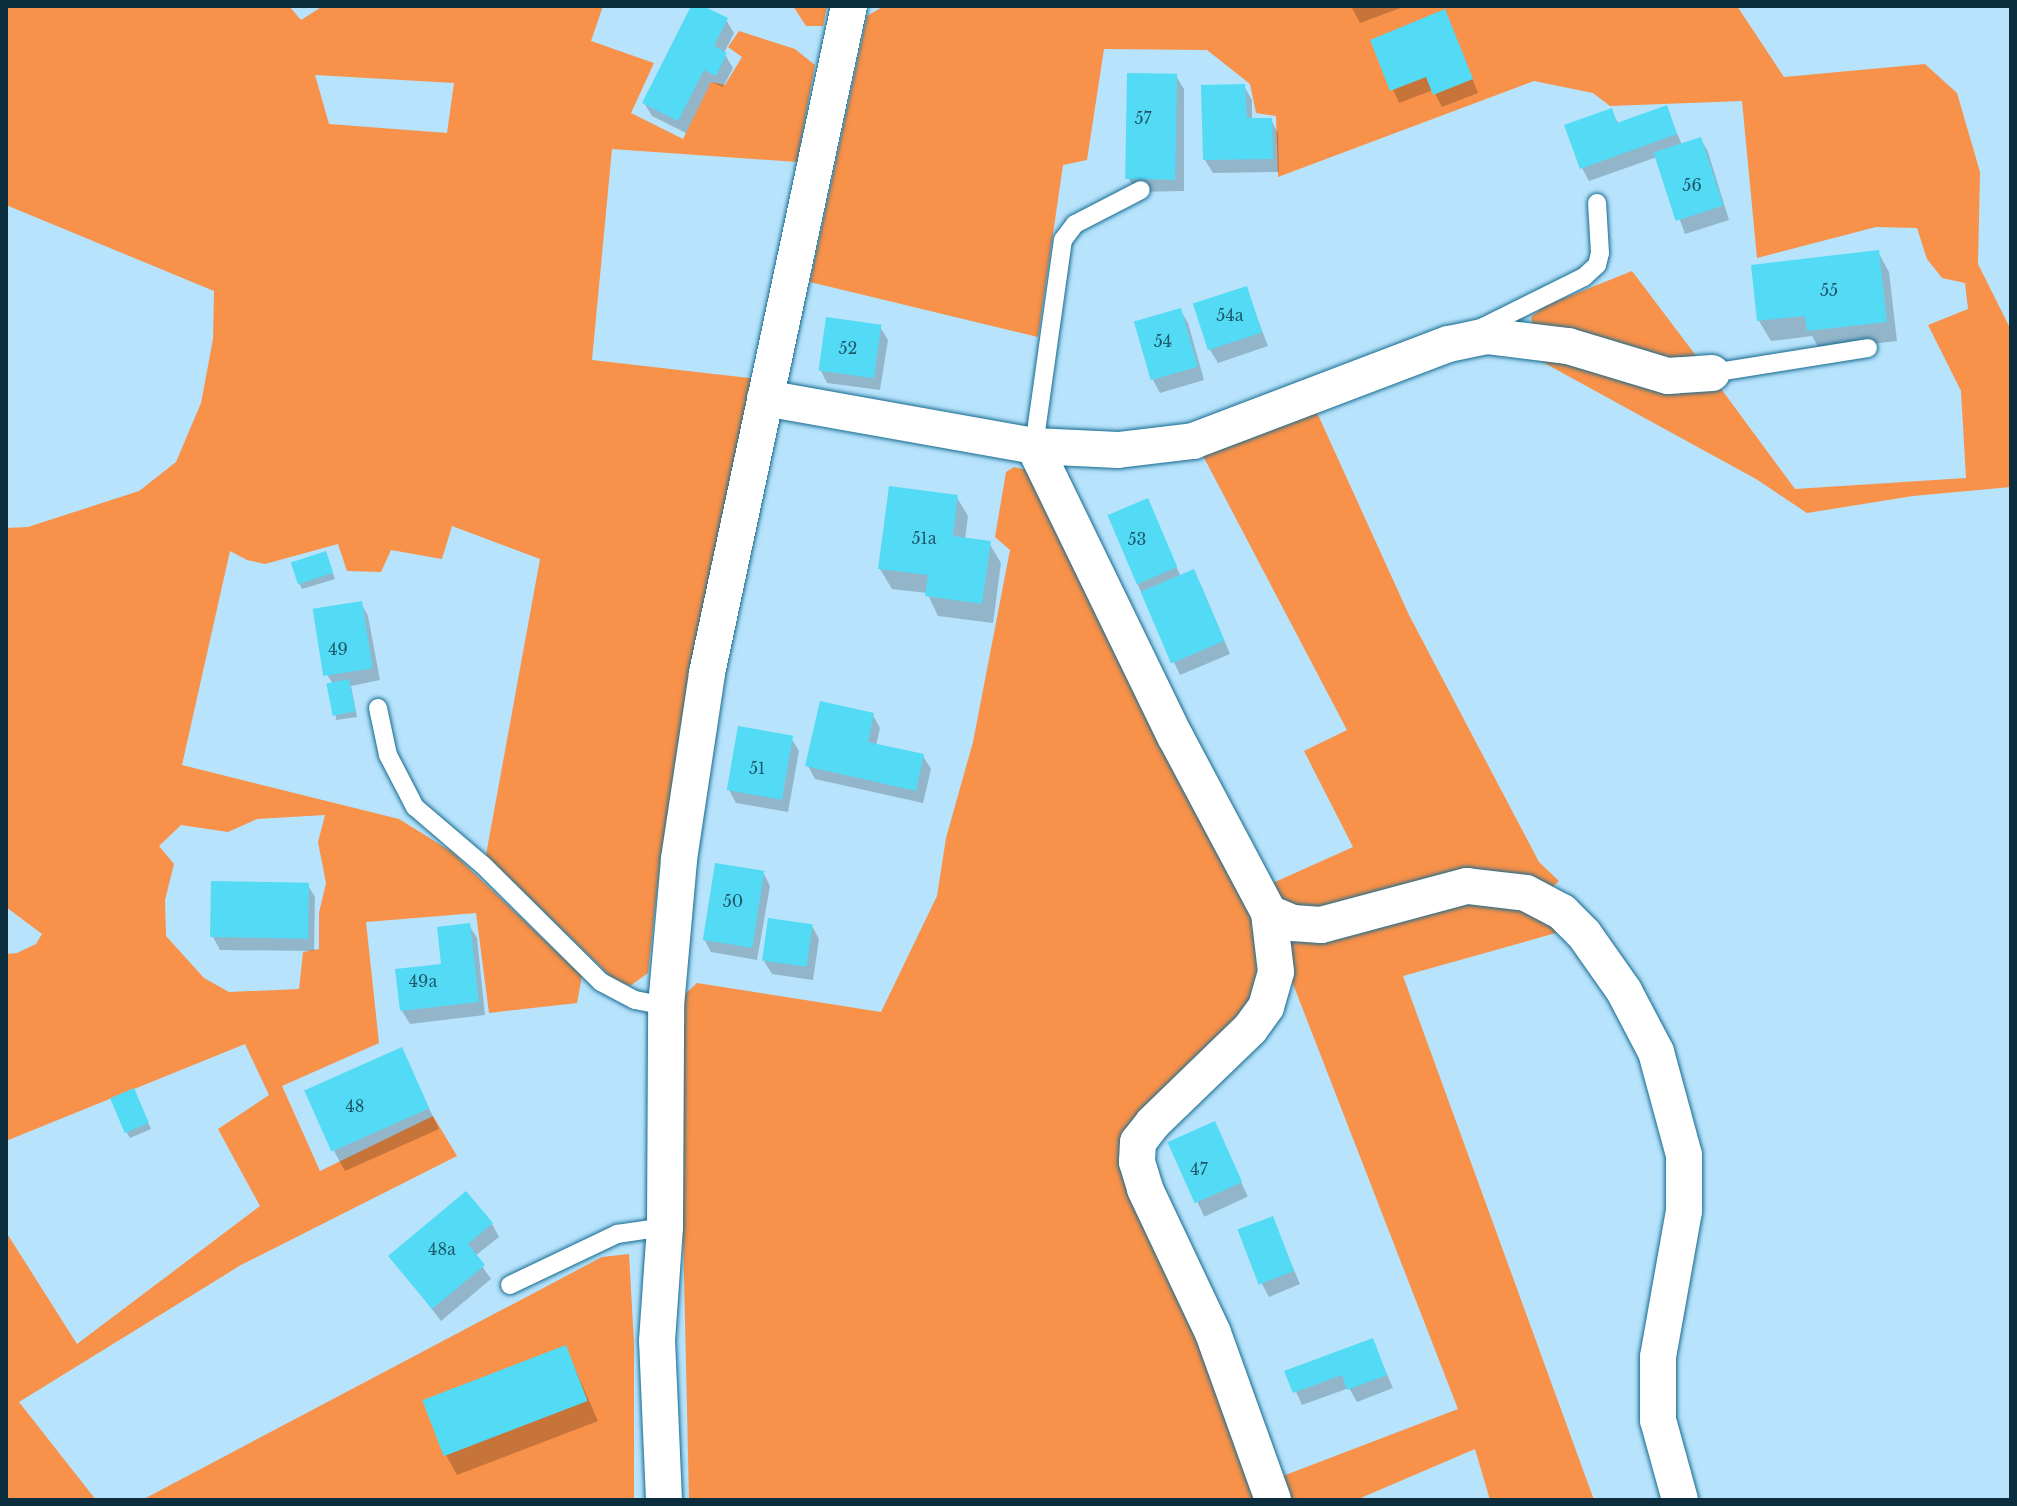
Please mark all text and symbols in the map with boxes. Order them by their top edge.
house number: 57 [1134,108,1152,128]
house number: 56 [1682,175,1702,195]
house number: 55 [1820,280,1838,300]
house number: 54a [1216,305,1244,325]
house number: 54 [1154,331,1172,351]
house number: 52 [839,338,857,358]
house number: 51a [911,528,937,548]
house number: 53 [1128,529,1146,549]
house number: 49 [328,639,348,659]
house number: 51 [749,758,765,778]
house number: 50 [723,891,743,911]
house number: 49a [409,971,437,991]
house number: 48 [345,1096,365,1116]
house number: 47 [1190,1159,1208,1179]
house number: 48a [428,1239,456,1259]

